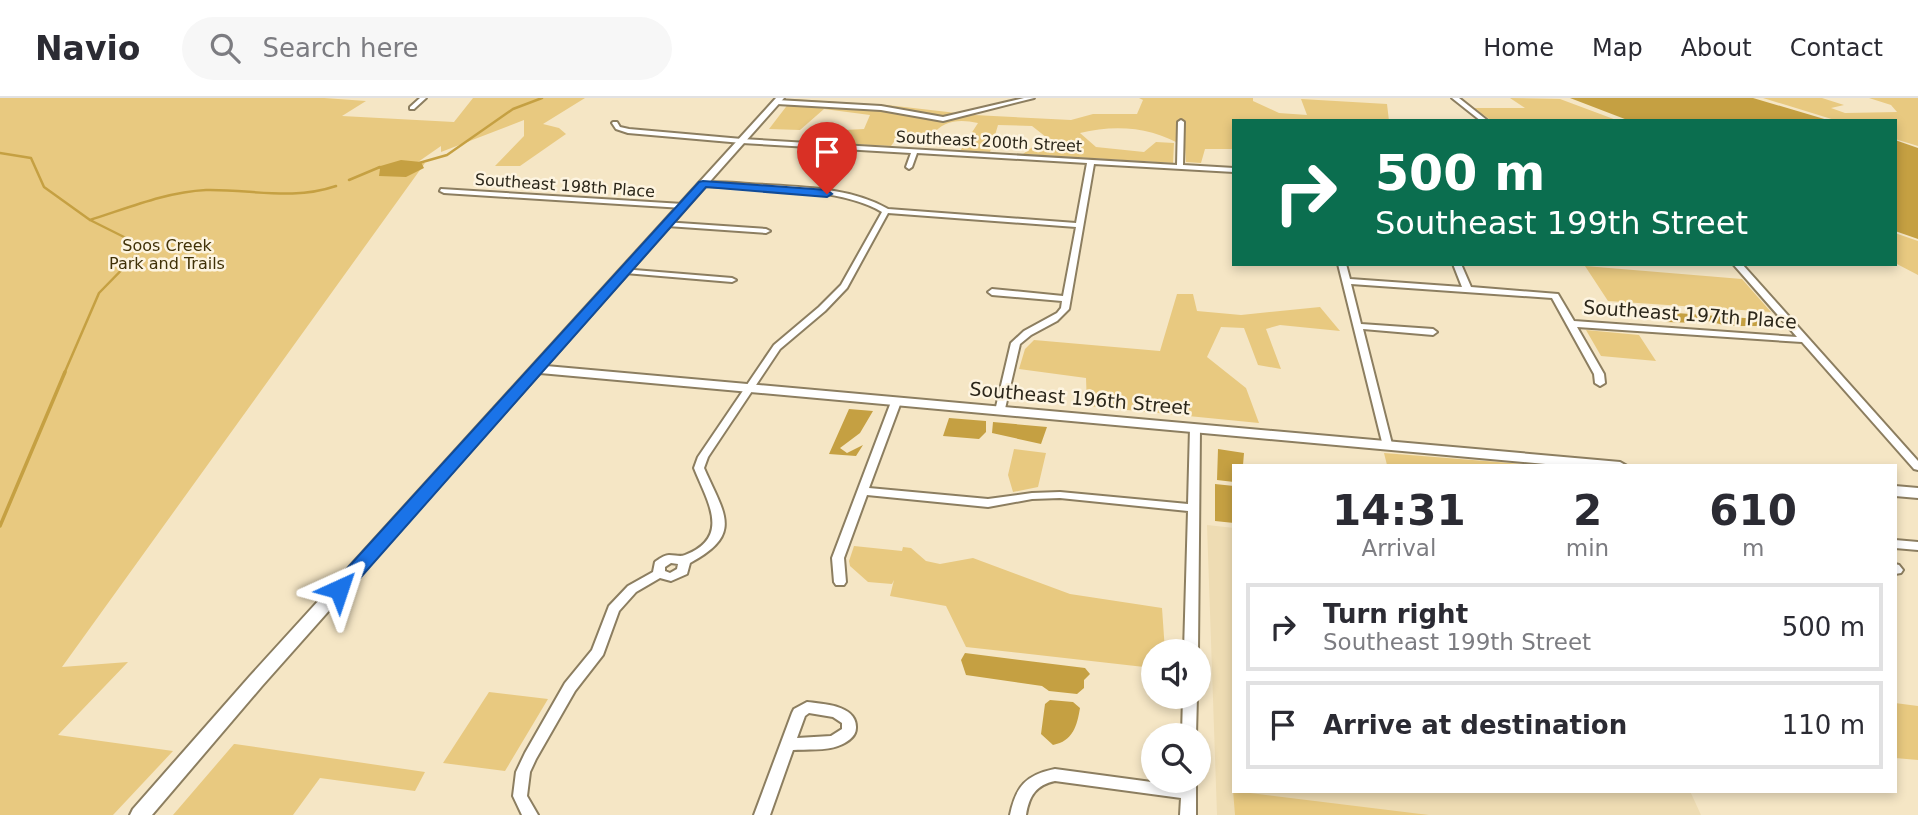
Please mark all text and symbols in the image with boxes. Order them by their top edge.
search box [182,17,672,80]
text: Navio [35,29,140,68]
icon: search [206,29,244,67]
text: Search here [262,33,419,63]
text: Home [1483,34,1554,62]
text: Map [1592,34,1643,62]
text: About [1681,34,1752,62]
text: Contact [1790,34,1883,62]
pin [797,122,857,194]
street label: Southeast 200th Street [895,127,1083,156]
icon: arrive [808,133,846,171]
text: 500 m [1375,145,1545,202]
icon: right [1260,147,1351,238]
street label: Southeast 198th Place [474,170,656,201]
text: Southeast 199th Street [1375,204,1748,242]
park label: Soos Creek Park and Trails [109,236,225,273]
street label: Southeast 197th Place [1582,296,1798,332]
street label: Southeast 196th Street [969,377,1191,419]
text: 14:31 [1332,486,1466,535]
text: 2 [1573,486,1602,535]
text: 610 [1709,486,1797,535]
text: Arrival [1362,535,1436,561]
text: min [1566,535,1609,561]
text: m [1742,535,1764,561]
position arrow [302,552,376,626]
text: Turn right [1323,599,1468,629]
icon: right [1264,608,1302,646]
text: 500 m [1782,612,1865,642]
text: Southeast 199th Street [1323,629,1591,655]
map controls [1141,639,1211,793]
button: sound [1141,639,1211,709]
icon: arrive [1264,706,1302,744]
text: Arrive at destination [1323,710,1627,740]
text: 110 m [1782,710,1865,740]
button: search [1141,723,1211,793]

